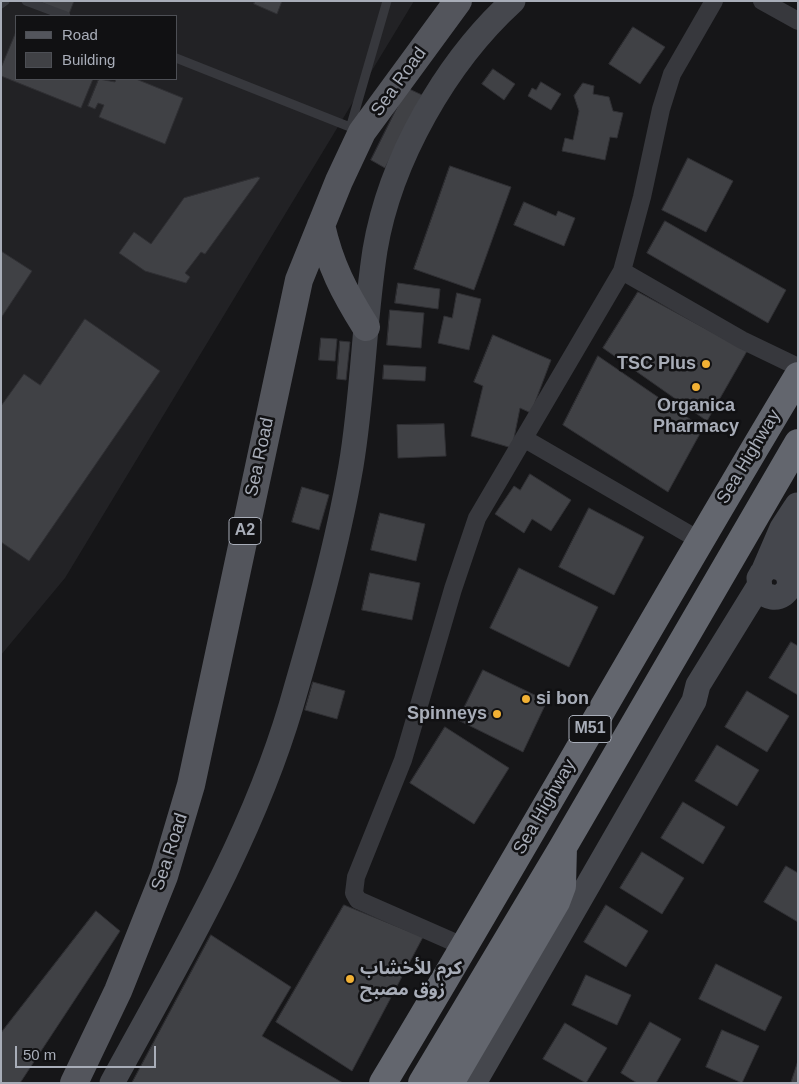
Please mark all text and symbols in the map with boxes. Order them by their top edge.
legend [15,15,178,80]
text: Road [62,26,98,43]
street label: Sea Road [367,43,431,121]
text: Building [62,51,115,68]
place label: TSC Plus [617,353,696,375]
marker: TSC Plus [700,358,712,370]
marker: Organica Pharmacy [690,381,702,393]
place label: Organica Pharmacy [653,395,739,438]
street label: Sea Highway [712,406,786,508]
street label: Sea Road [241,416,279,498]
road number: A2 [229,518,261,544]
place label: si bon [536,688,589,710]
marker: si bon [520,693,532,705]
place label: Spinneys [407,703,487,725]
marker: Spinneys [491,708,503,720]
road number: M51 [569,716,611,742]
street label: Sea Highway [509,756,581,858]
street label: Sea Road [147,811,193,893]
place label: كرم للأخشاب زوق مصبح [360,958,462,1001]
marker: كرم للأخشاب زوق مصبح [344,973,356,985]
scale bar [18,1036,159,1068]
text: 50 m [23,1046,56,1063]

